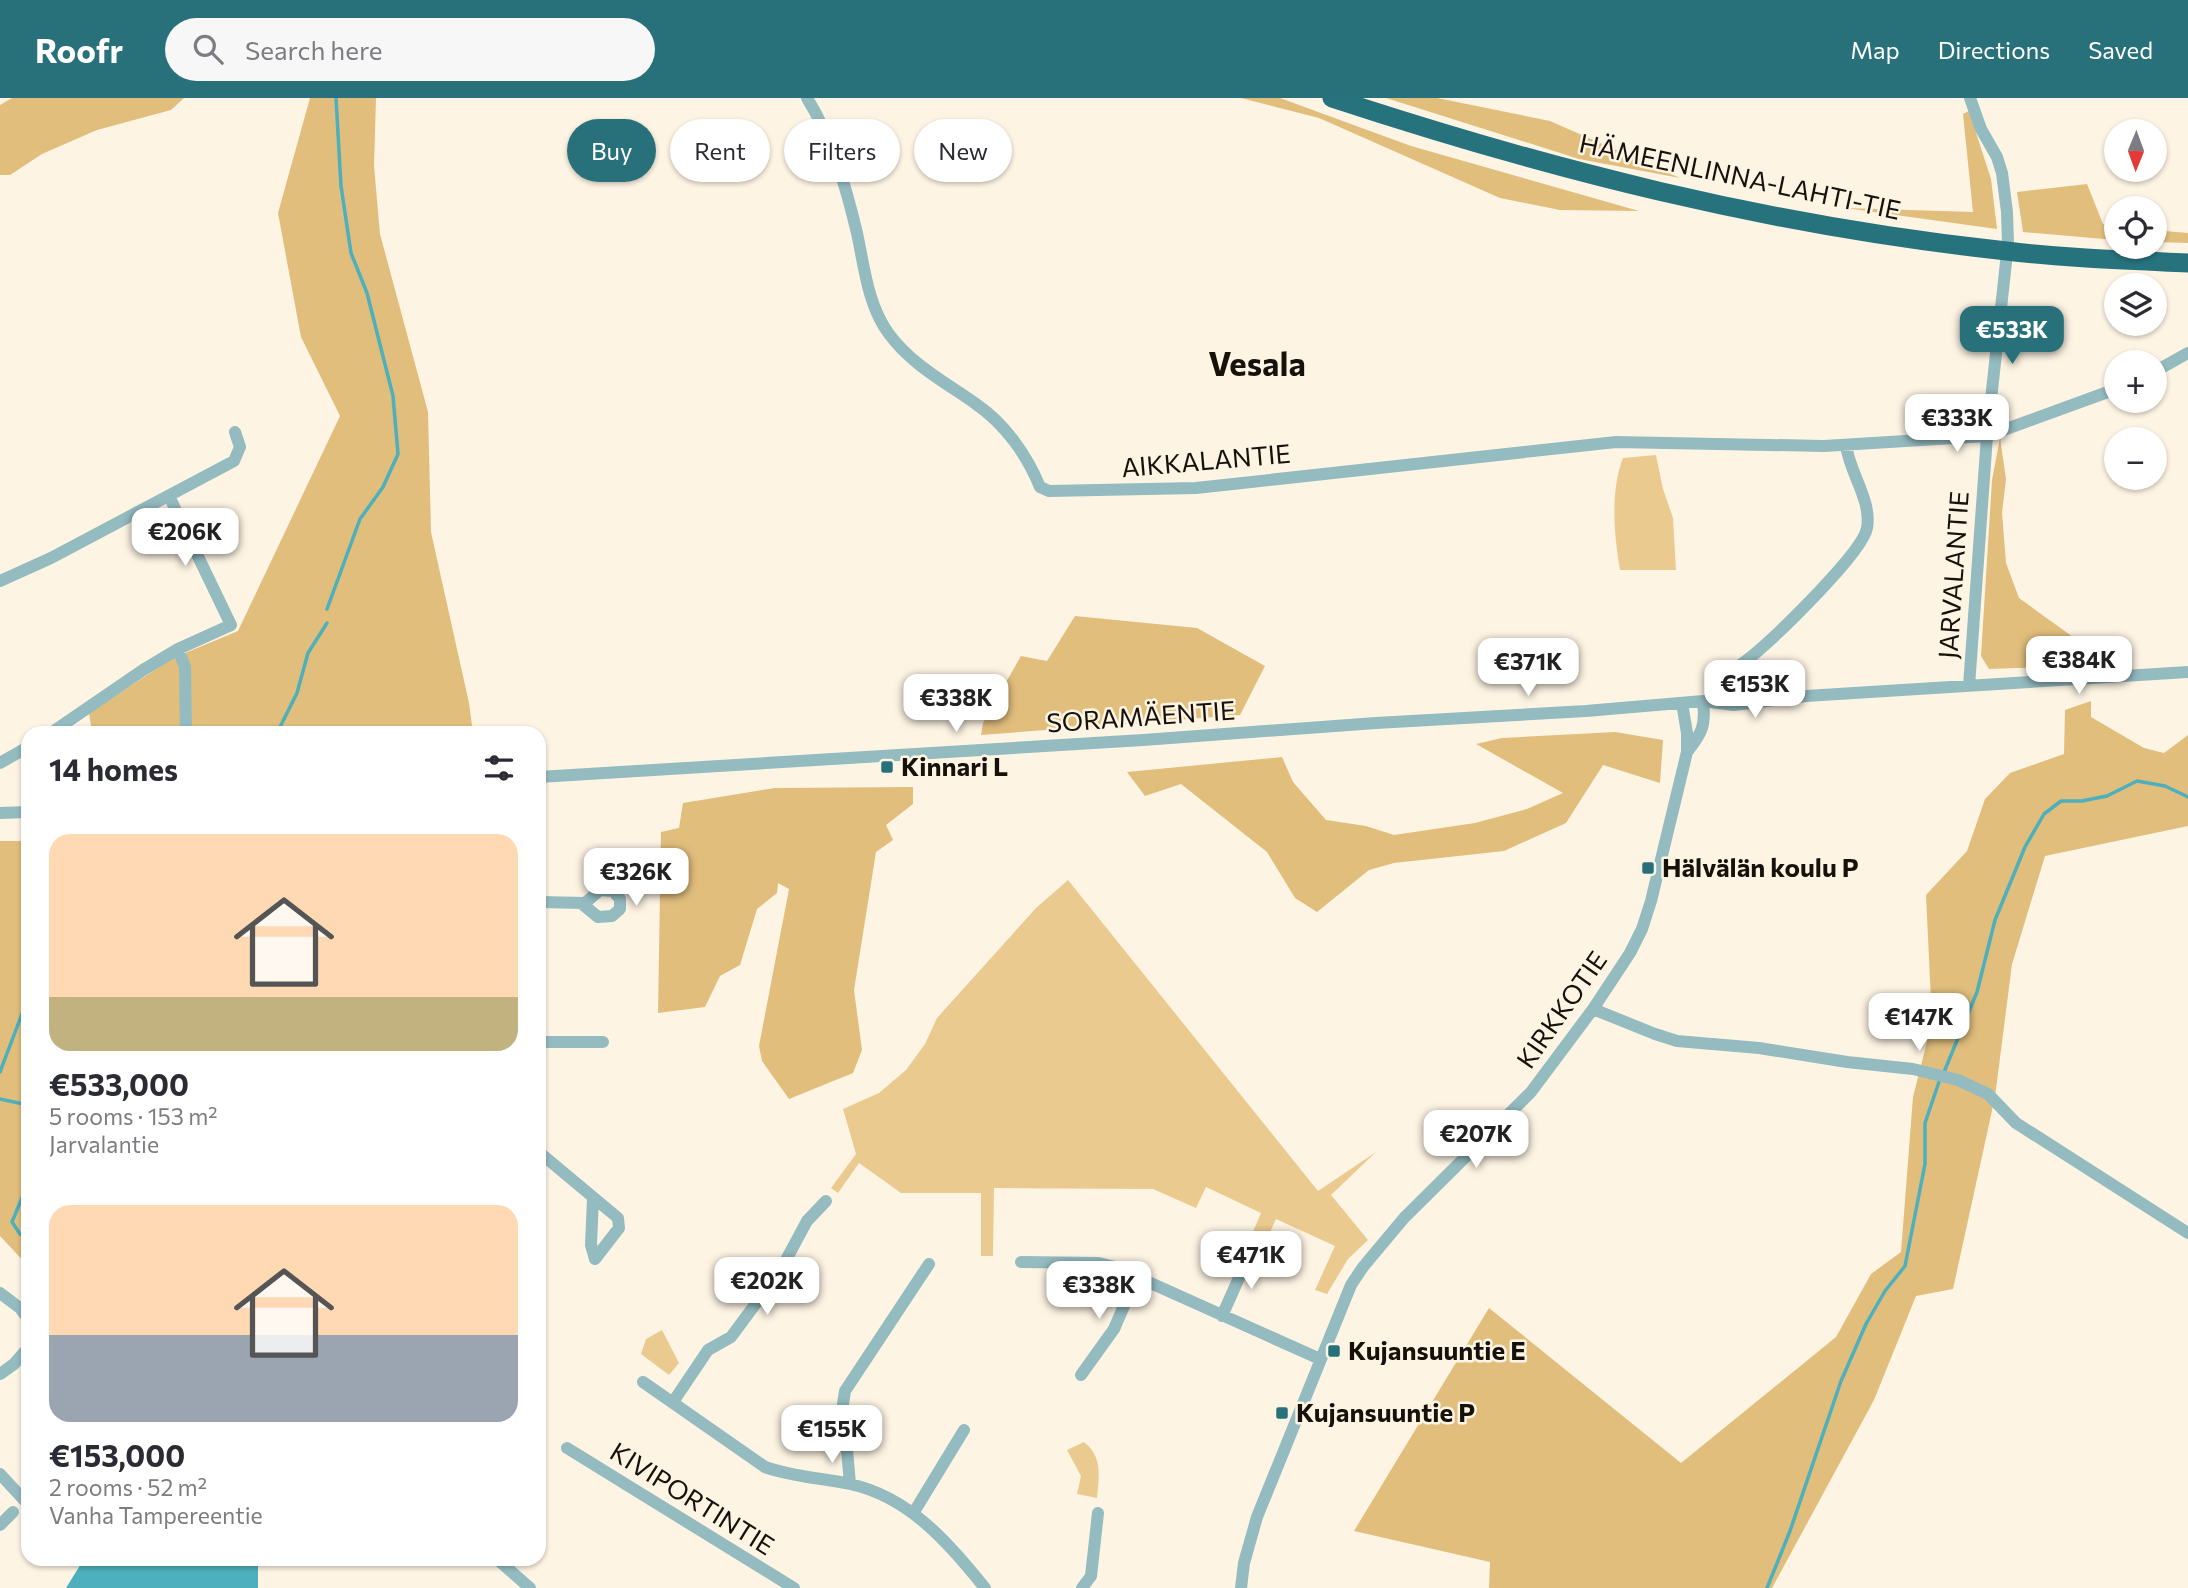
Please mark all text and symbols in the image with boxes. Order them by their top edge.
search box [165,18,655,81]
text: Roofr [35,29,123,70]
icon: search [189,30,227,68]
text: Search here [245,34,383,65]
text: Map [1850,35,1900,64]
text: Directions [1938,35,2050,64]
text: Saved [2088,35,2153,64]
chip: Buy [567,119,656,182]
chip: Rent [670,119,770,182]
chip: Filters [784,119,900,182]
chip: New [914,119,1012,182]
north arrow [2104,119,2166,182]
map controls [2104,119,2167,490]
street label: HÄMEENLINNA-LAHTI-TIE [1577,126,1904,225]
button: locate [2104,196,2167,259]
button: layers [2104,273,2167,336]
pin: €533K [1963,306,2061,366]
text: €533K [1976,315,2048,343]
district label: Vesala [1208,342,1306,383]
button: + [2104,350,2167,413]
pin: €333K [1908,394,2006,454]
text: €333K [1921,403,1993,431]
button: − [2104,427,2167,490]
street label: AIKKALANTIE [1120,437,1292,482]
street label: JARVALANTIE [1931,490,1974,660]
pin: €206K [136,508,234,568]
text: €206K [148,517,222,545]
pin: €384K [2030,636,2128,696]
pin: €371K [1479,638,1577,698]
text: €384K [2042,645,2116,673]
text: €371K [1494,647,1562,675]
pin: €153K [1706,660,1804,720]
text: €153K [1720,669,1790,697]
pin: €338K [907,674,1005,734]
text: €338K [919,683,993,711]
street label: SORAMÄENTIE [1045,693,1236,738]
icon: filters [480,749,518,787]
text: 14 homes [49,750,178,787]
place label: Kinnari L [901,750,1008,781]
marker: Kinnari L [879,759,895,775]
pin: €326K [587,848,685,908]
place label: Hälvälän koulu P [1662,851,1859,882]
text: €326K [600,857,672,885]
marker: Hälvälän koulu P [1640,860,1656,876]
icon: home [221,879,347,1005]
street label: KIRKKOTIE [1509,945,1612,1074]
pin: €147K [1870,993,1968,1053]
text: €147K [1885,1002,1953,1030]
text: €533,000 [49,1065,189,1102]
text: 5 rooms · 153 m² [49,1102,218,1130]
pin: €207K [1427,1110,1525,1170]
text: €207K [1440,1119,1512,1147]
text: Jarvalantie [49,1130,159,1158]
pin: €471K [1202,1232,1300,1291]
text: €471K [1217,1240,1285,1268]
icon: home [221,1250,347,1376]
pin: €202K [718,1258,816,1317]
pin: €338K [1050,1262,1148,1321]
text: €202K [730,1266,804,1294]
text: €338K [1062,1270,1136,1298]
place label: Kujansuuntie E [1348,1334,1526,1365]
marker: Kujansuuntie E [1326,1343,1342,1359]
place label: Kujansuuntie P [1296,1396,1475,1427]
marker: Kujansuuntie P [1274,1405,1290,1421]
pin: €155K [783,1406,881,1465]
text: €155K [797,1414,867,1442]
street label: KIVIPORTINTIE [605,1435,780,1560]
text: €153,000 [49,1436,185,1473]
text: 2 rooms · 52 m² [49,1473,207,1501]
text: Vanha Tampereentie [49,1501,263,1529]

